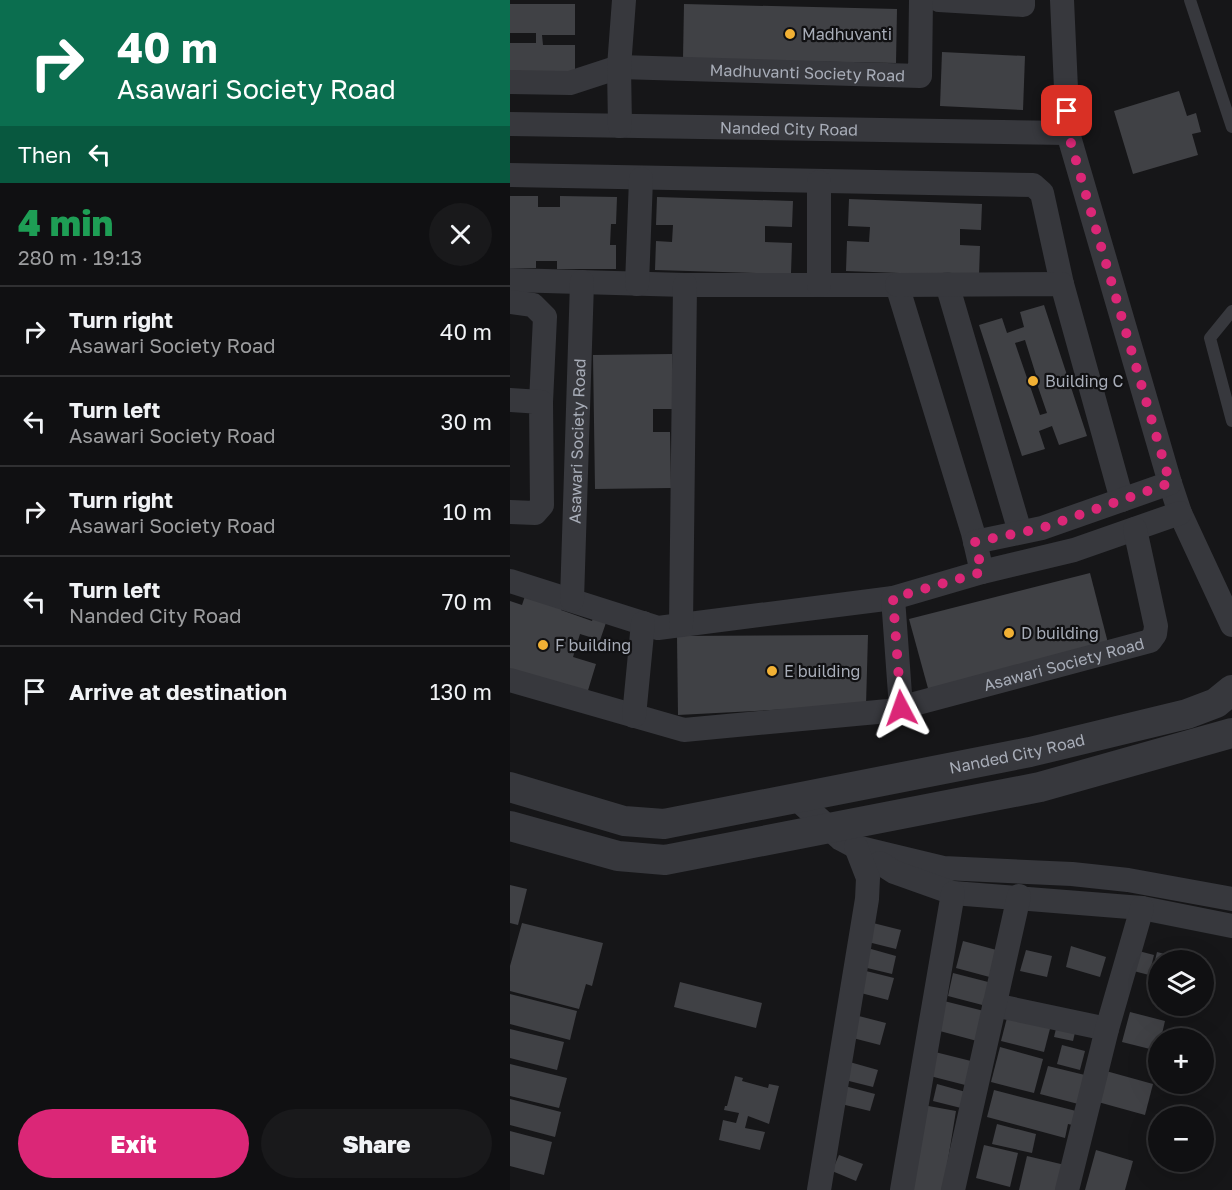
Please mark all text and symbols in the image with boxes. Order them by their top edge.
text: 40 m [117,22,218,72]
icon: right [18,24,96,102]
place label: Madhuvanti [802,24,892,44]
marker: Madhuvanti [783,27,797,41]
street label: Madhuvanti Society Road [709,60,905,86]
text: Asawari Society Road [117,73,396,105]
pin [1041,85,1092,136]
icon: arrive [1050,94,1083,127]
street label: Nanded City Road [720,117,858,140]
icon: left [83,138,116,171]
text: Then [18,141,71,168]
text: 4 min [18,201,113,244]
button: close [429,203,492,266]
text: 280 m · 19:13 [18,245,142,269]
text: Turn right [69,306,173,333]
icon: right [18,315,51,348]
text: 40 m [440,318,492,345]
text: Asawari Society Road [69,333,276,357]
street label: Asawari Society Road [564,358,590,524]
place label: Building C [1045,371,1123,391]
marker: Building C [1026,374,1040,388]
text: Turn left [69,396,160,423]
icon: left [18,405,51,438]
text: 30 m [441,408,492,435]
text: Asawari Society Road [69,423,276,447]
text: Turn right [69,486,173,513]
icon: right [18,495,51,528]
text: 10 m [443,498,492,525]
text: Asawari Society Road [69,513,276,537]
text: Turn left [69,576,160,603]
icon: left [18,585,51,618]
text: 70 m [442,588,492,615]
text: Nanded City Road [69,603,242,627]
place label: D building [1021,623,1099,643]
marker: D building [1002,626,1016,640]
street label: Asawari Society Road [981,633,1146,695]
place label: F building [555,635,631,655]
marker: F building [536,638,550,652]
place label: E building [784,661,860,681]
marker: E building [765,664,779,678]
icon: arrive [18,675,51,708]
position arrow [869,676,933,740]
text: Arrive at destination [69,678,287,705]
text: 130 m [430,678,492,705]
street label: Nanded City Road [947,729,1087,778]
map controls [1148,950,1214,1172]
button: layers [1148,950,1214,1016]
button: + [1148,1028,1214,1094]
button: − [1148,1106,1214,1172]
button: Exit [18,1109,249,1178]
button: Share [261,1109,492,1178]

